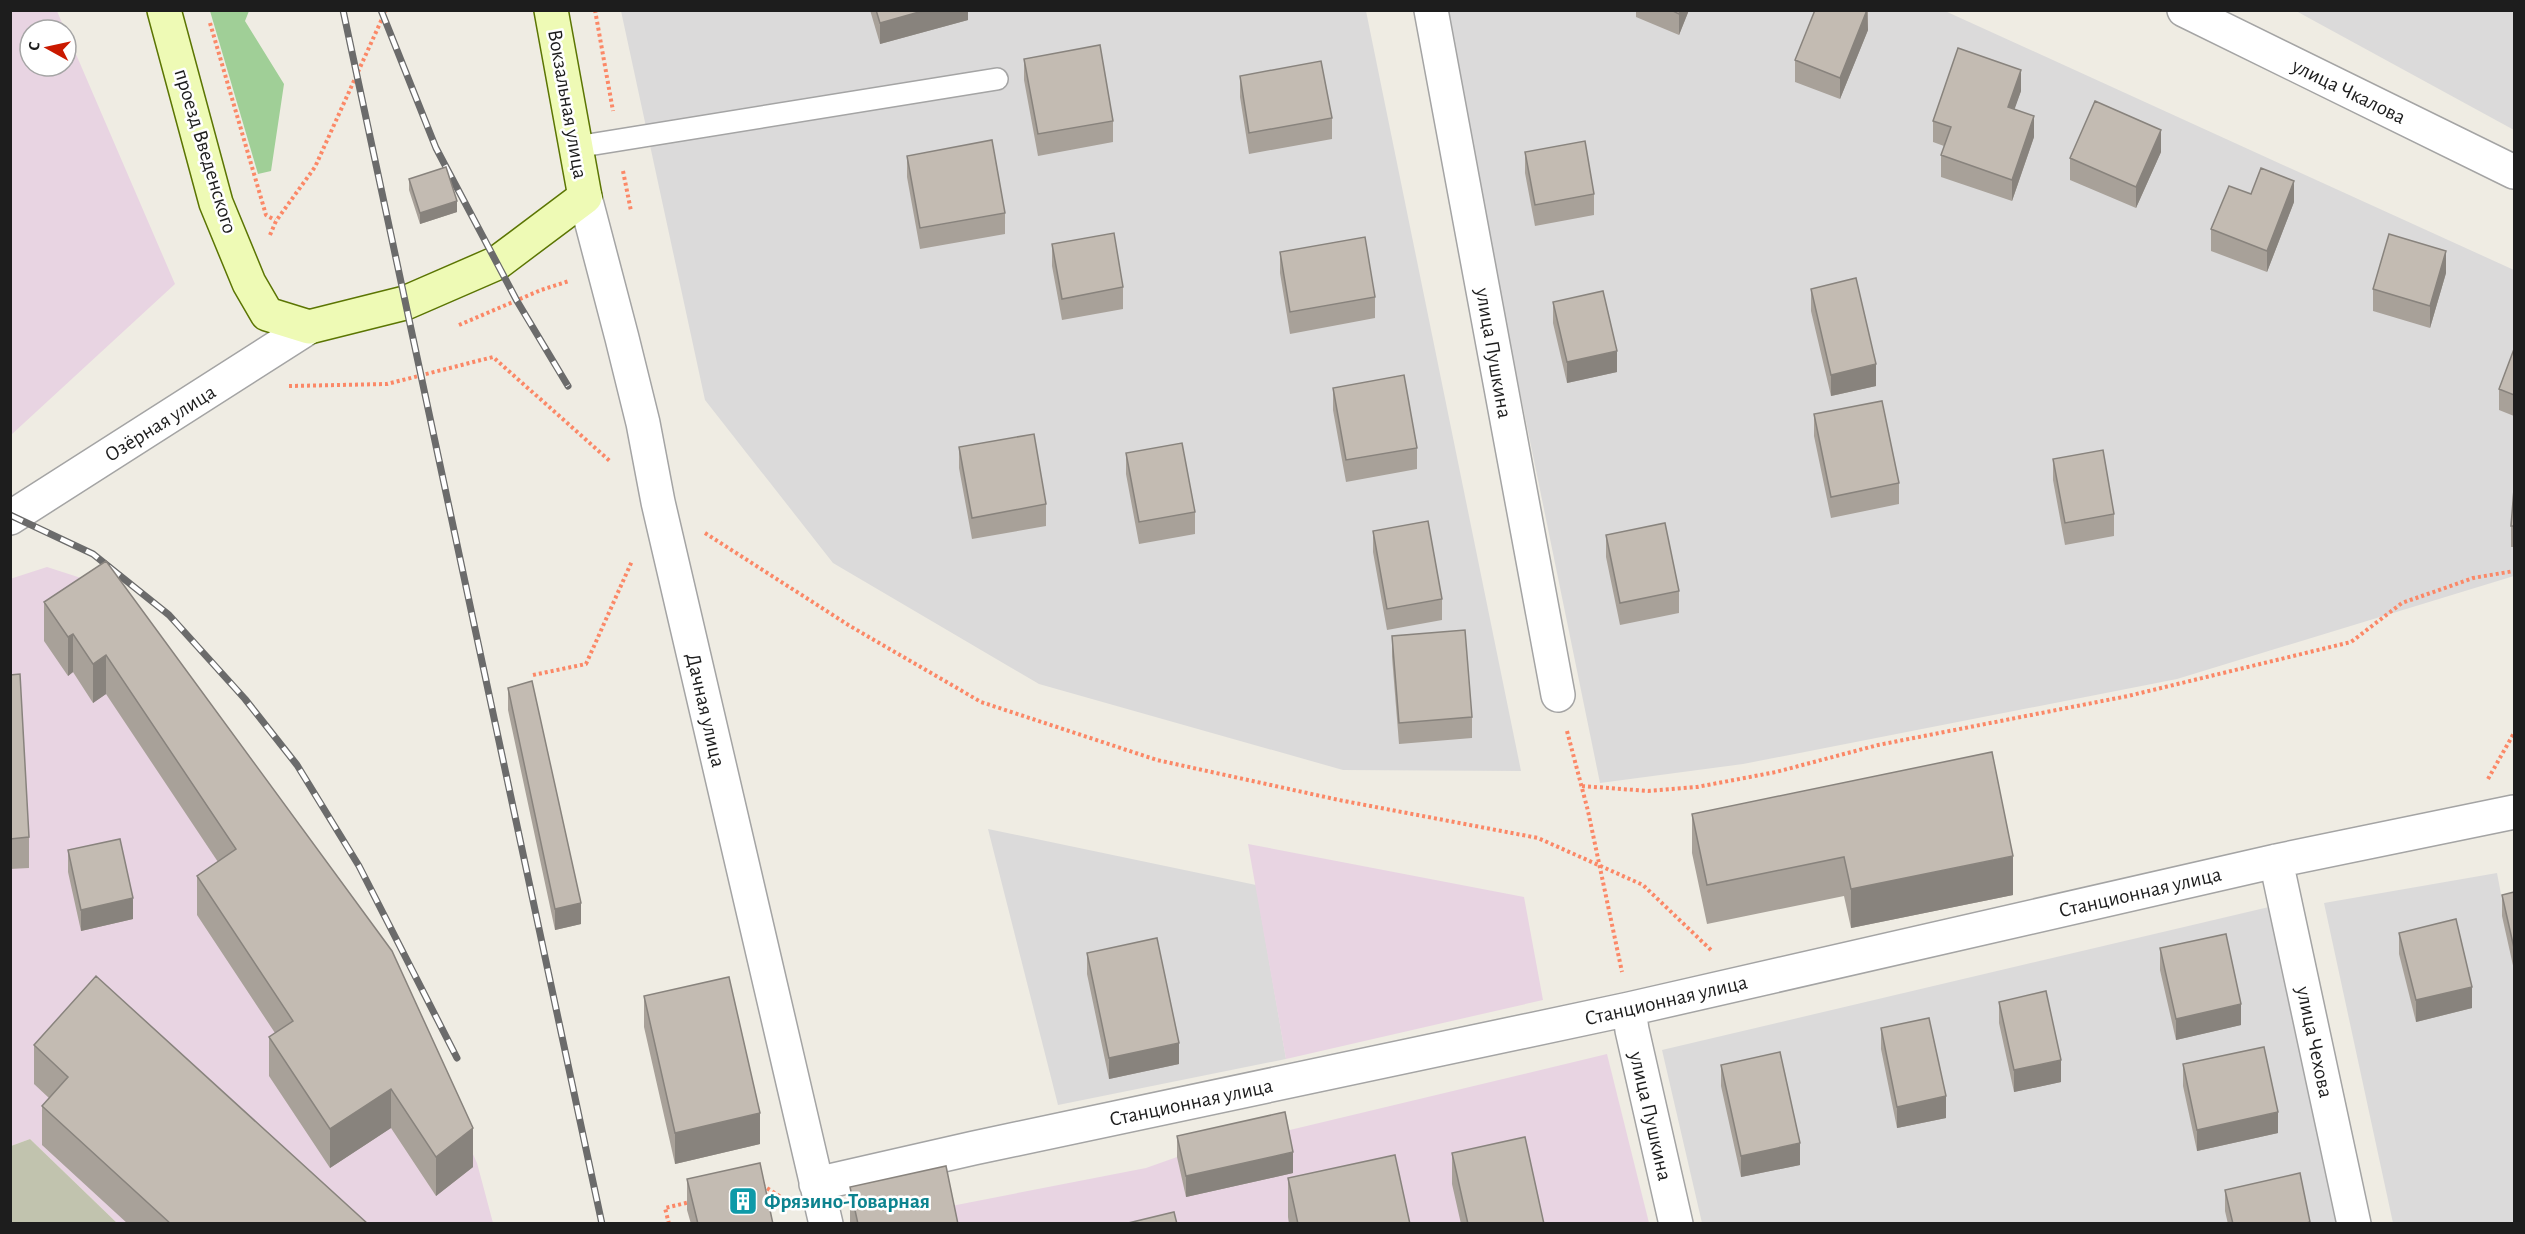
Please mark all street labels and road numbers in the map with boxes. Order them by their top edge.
street label: Вокзальная улица [544,28,591,181]
street label: улица Чкалова [2288,54,2409,128]
street label: проезд Введенского [170,66,241,236]
street label: улица Пушкина [1472,285,1515,420]
street label: Озёрная улица [101,381,220,466]
street label: Дачная улица [682,651,729,770]
street label: Станционная улица [2057,863,2224,921]
street label: Станционная улица [1583,971,1750,1029]
street label: улица Чехова [2292,984,2337,1100]
street label: улица Пушкина [1625,1049,1676,1183]
street label: Станционная улица [1108,1075,1275,1130]

